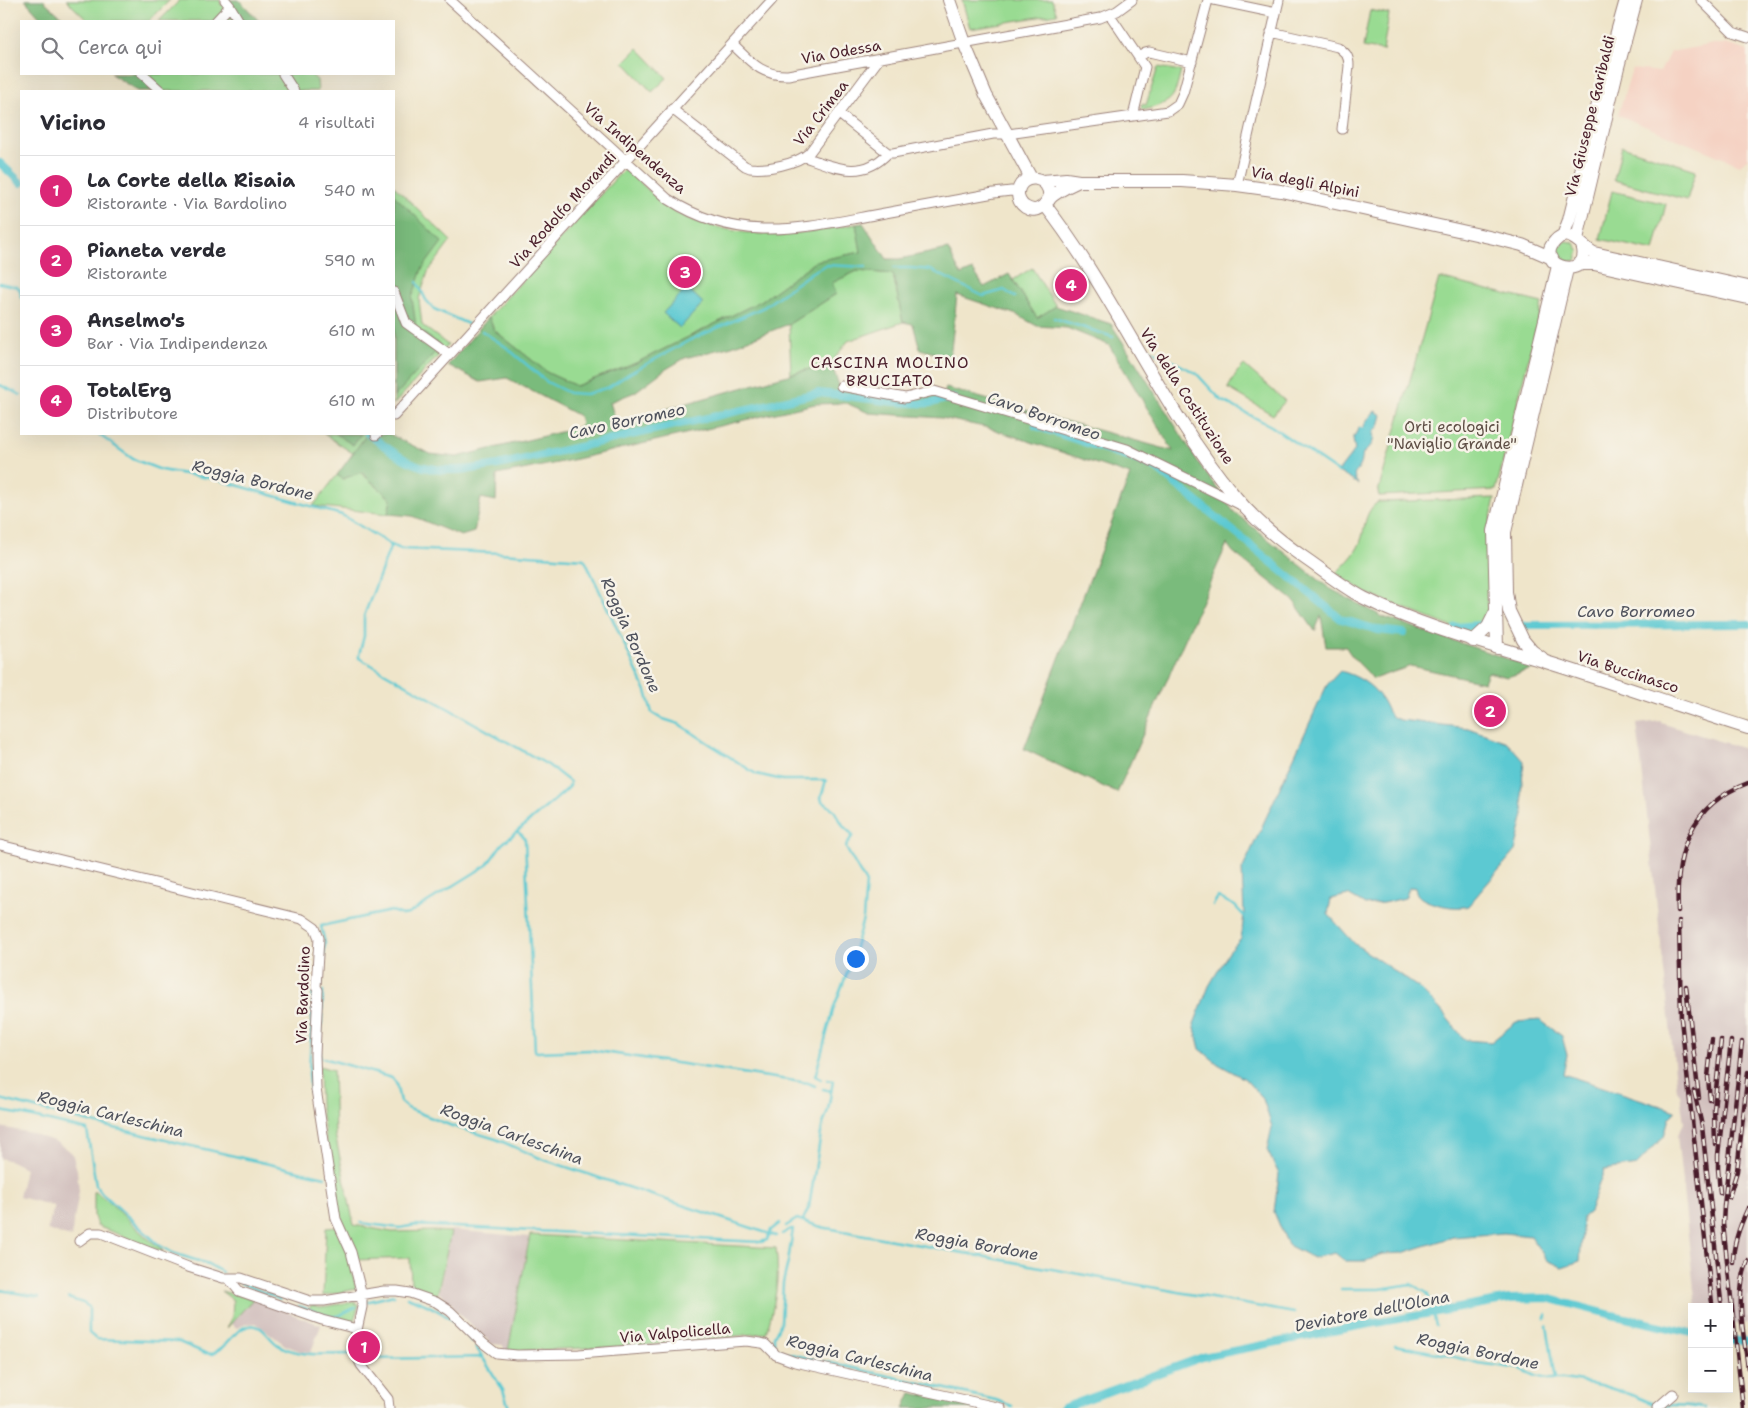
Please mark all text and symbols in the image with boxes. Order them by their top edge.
search box [20,20,395,75]
street label: Via Giuseppe Garibaldi [1560,33,1620,199]
icon: search [38,34,66,62]
text: Cerca qui [78,35,162,60]
street label: Via Odessa [800,35,883,69]
street label: Via Crimea [789,75,853,150]
street label: Via Indipendenza [579,98,691,199]
text: Vicino [40,109,106,137]
text: 4 risultati [298,112,375,133]
street label: Via Rodolfo Morandi [505,147,621,273]
street label: Via degli Alpini [1249,162,1361,202]
text: La Corte della Risaia [87,168,295,193]
text: 1 [52,180,60,201]
text: 540 m [324,180,375,201]
text: Ristorante · Via Bardolino [87,193,287,214]
text: Pianeta verde [87,238,226,263]
text: 2 [50,250,62,271]
text: 590 m [325,250,375,271]
pin: 3 [669,253,701,291]
text: Ristorante [87,263,168,284]
pin: 4 [1055,266,1087,304]
text: Anselmo's [87,308,185,333]
text: 3 [50,320,62,341]
text: 610 m [328,320,375,341]
street label: Via della Costituzione [1135,324,1239,468]
text: Bar · Via Indipendenza [87,333,268,354]
district label: CASCINA MOLINO BRUCIATO [810,352,970,391]
text: TotalErg [87,378,171,403]
water label: Cavo Borromeo [985,387,1104,445]
text: 4 [50,390,62,411]
text: 610 m [328,390,375,411]
water label: Cavo Borromeo [567,398,687,444]
text: Distributore [87,403,178,424]
park label: Orti ecologici "Naviglio Grande" [1387,417,1517,454]
water label: Roggia Bordone [190,455,316,505]
water label: Roggia Bordone [596,574,666,696]
water label: Cavo Borromeo [1577,601,1695,622]
street label: Via Buccinasco [1574,646,1682,698]
pin: 2 [1474,692,1506,730]
street label: Via Bardolino [291,946,315,1044]
your location [843,946,869,972]
water label: Roggia Carleschina [36,1086,186,1142]
water label: Roggia Carleschina [438,1098,586,1170]
water label: Roggia Bordone [914,1223,1040,1265]
water label: Deviatore dell'Olona [1293,1286,1451,1336]
map controls [1688,1303,1733,1393]
button: + [1688,1303,1733,1348]
street label: Via Valpolicella [619,1318,732,1348]
pin: 1 [348,1328,380,1366]
water label: Roggia Bordone [1415,1328,1541,1374]
water label: Roggia Carleschina [785,1330,935,1386]
button: − [1688,1348,1733,1393]

